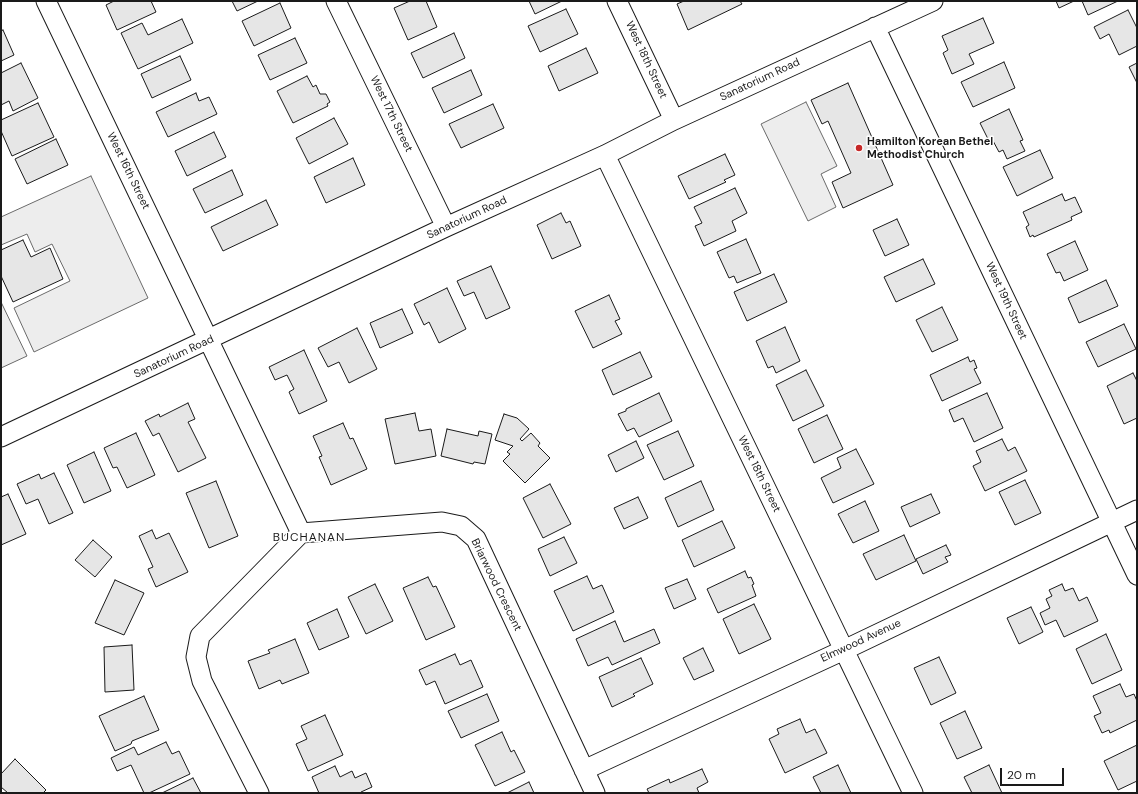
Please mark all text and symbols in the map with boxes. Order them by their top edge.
street label: West 18th Street [622,19,670,101]
street label: Sanatorium Road [718,56,802,104]
street label: West 17th Street [367,74,415,154]
street label: West 16th Street [104,130,152,212]
place label: Hamilton Korean Bethel Methodist Church [867,135,993,161]
marker: Hamilton Korean Bethel Methodist Church [854,143,864,153]
street label: Sanatorium Road [425,194,509,242]
street label: West 19th Street [982,260,1030,342]
street label: Sanatorium Road [132,333,216,381]
street label: West 18th Street [735,433,783,515]
district label: BUCHANAN [273,531,345,545]
street label: Briarwood Crescent [468,537,524,633]
street label: Elmwood Avenue [819,617,903,665]
scale bar [1002,760,1066,786]
text: 20 m [1007,767,1036,783]

